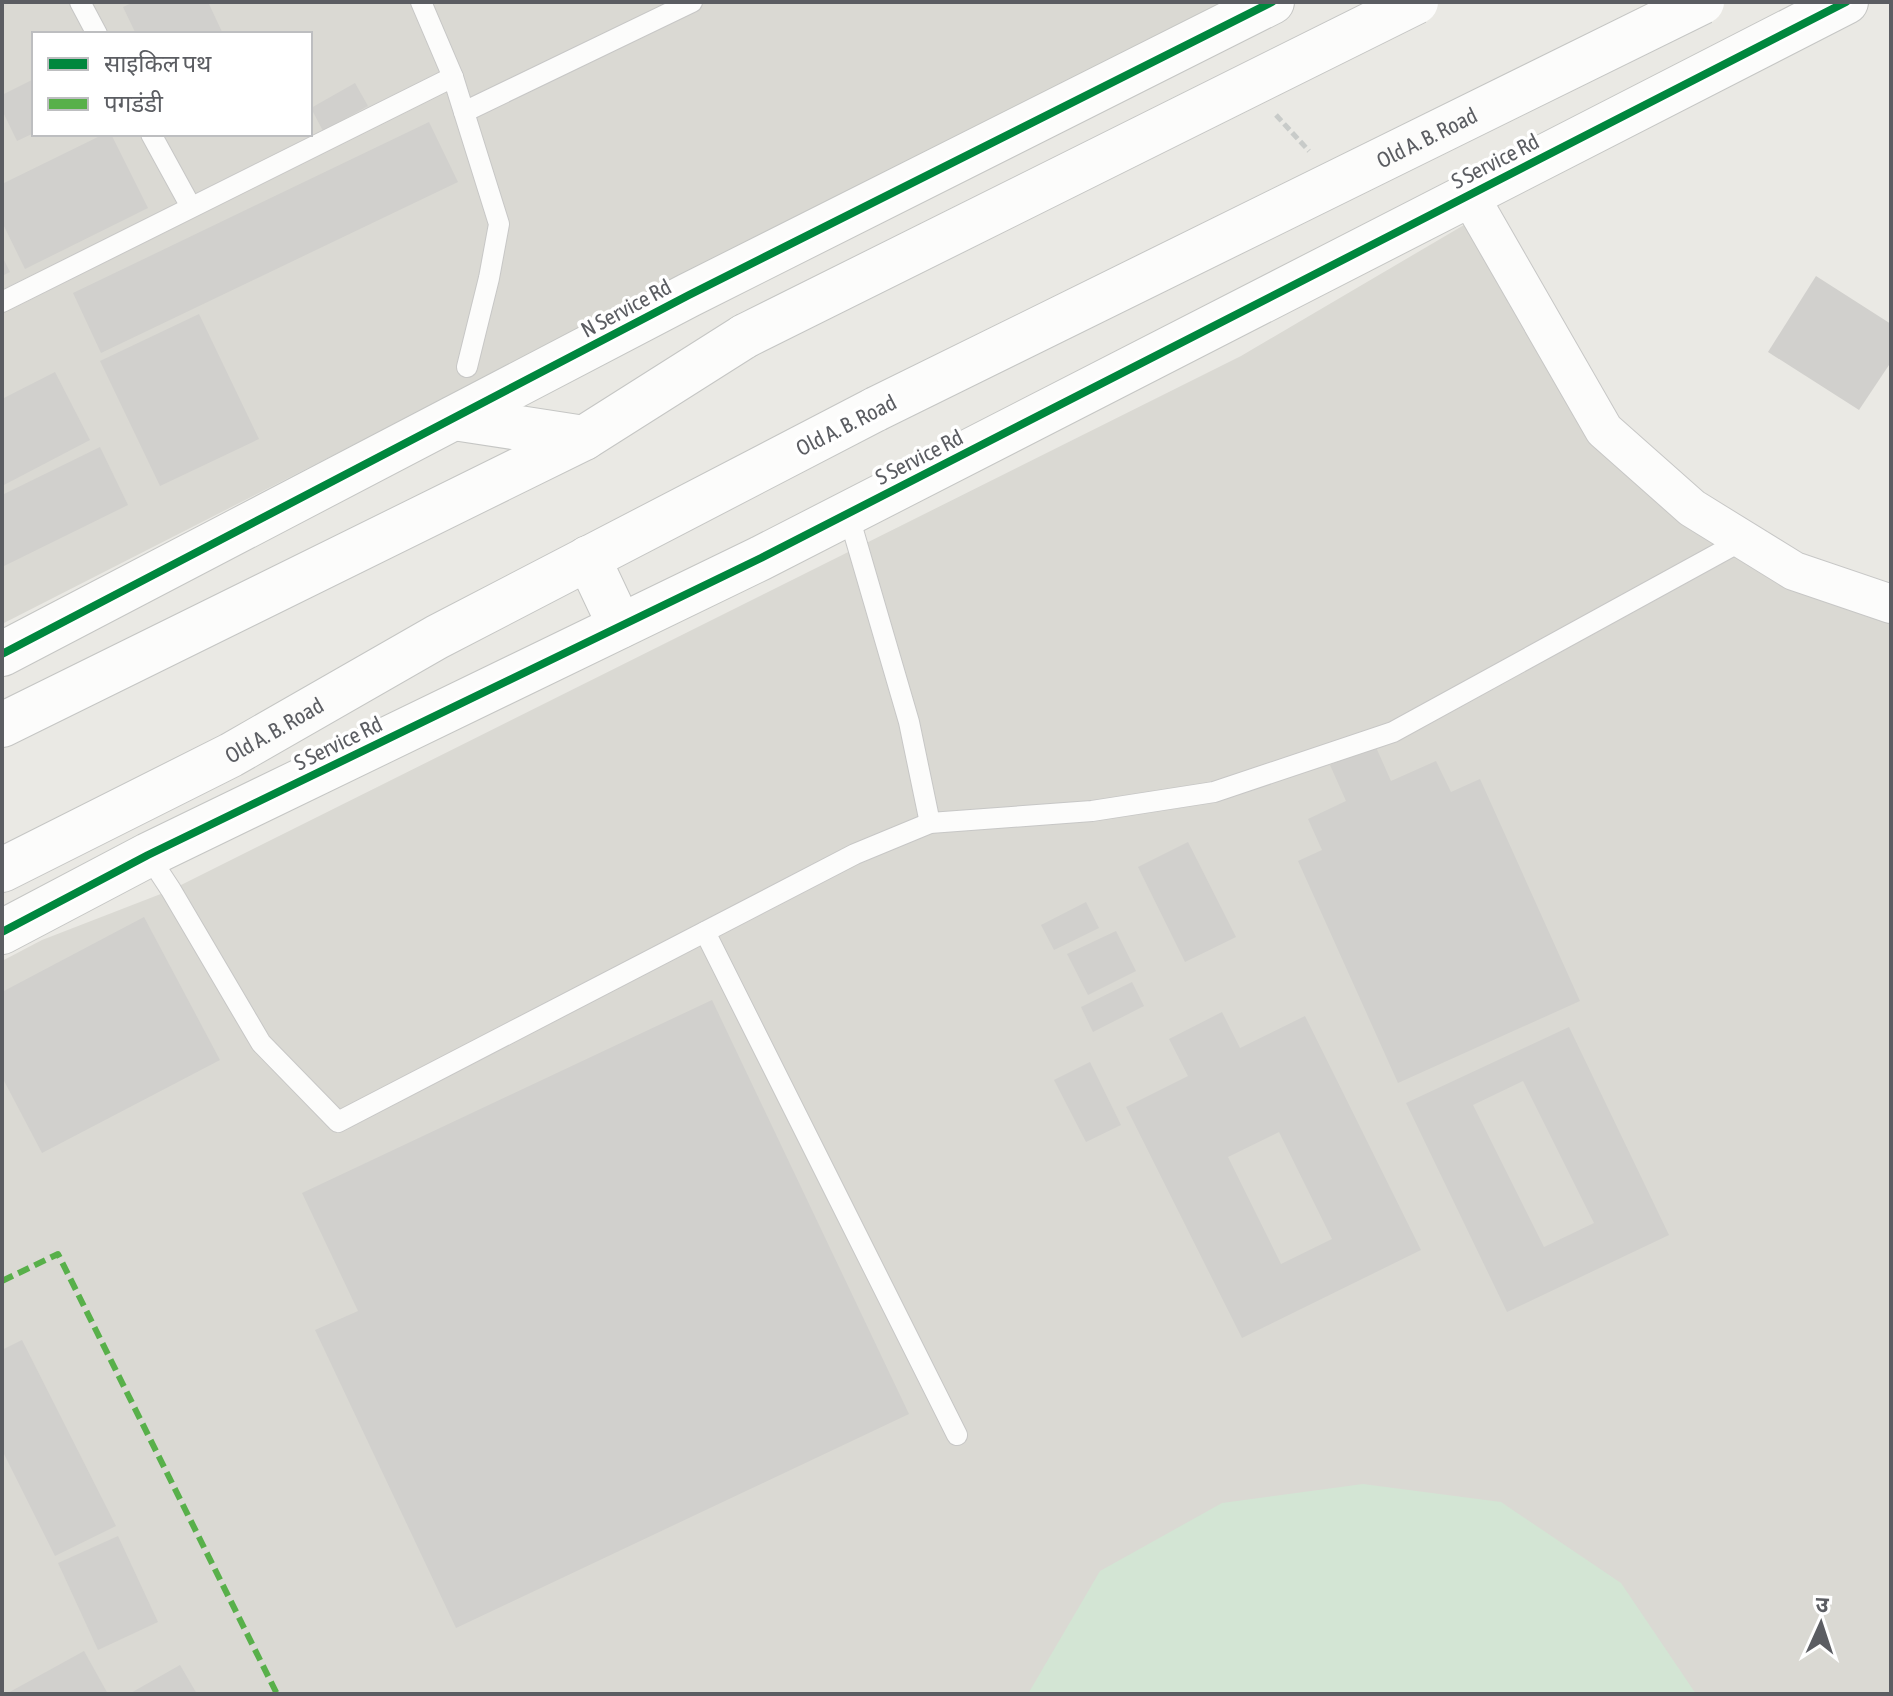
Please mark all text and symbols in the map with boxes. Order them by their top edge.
legend [32,32,312,136]
text: साइकिल पथ [104,50,212,77]
text: पगडंडी [104,90,164,117]
street label: Old A. B. Road [1372,102,1481,173]
street label: S Service Rd [1447,128,1543,194]
street label: N Service Rd [576,273,676,343]
street label: Old A. B. Road [792,389,900,461]
street label: S Service Rd [871,424,967,490]
street label: Old A. B. Road [220,692,328,769]
street label: S Service Rd [290,711,386,775]
north arrow [1781,1584,1861,1664]
text: उ [1815,1591,1830,1617]

